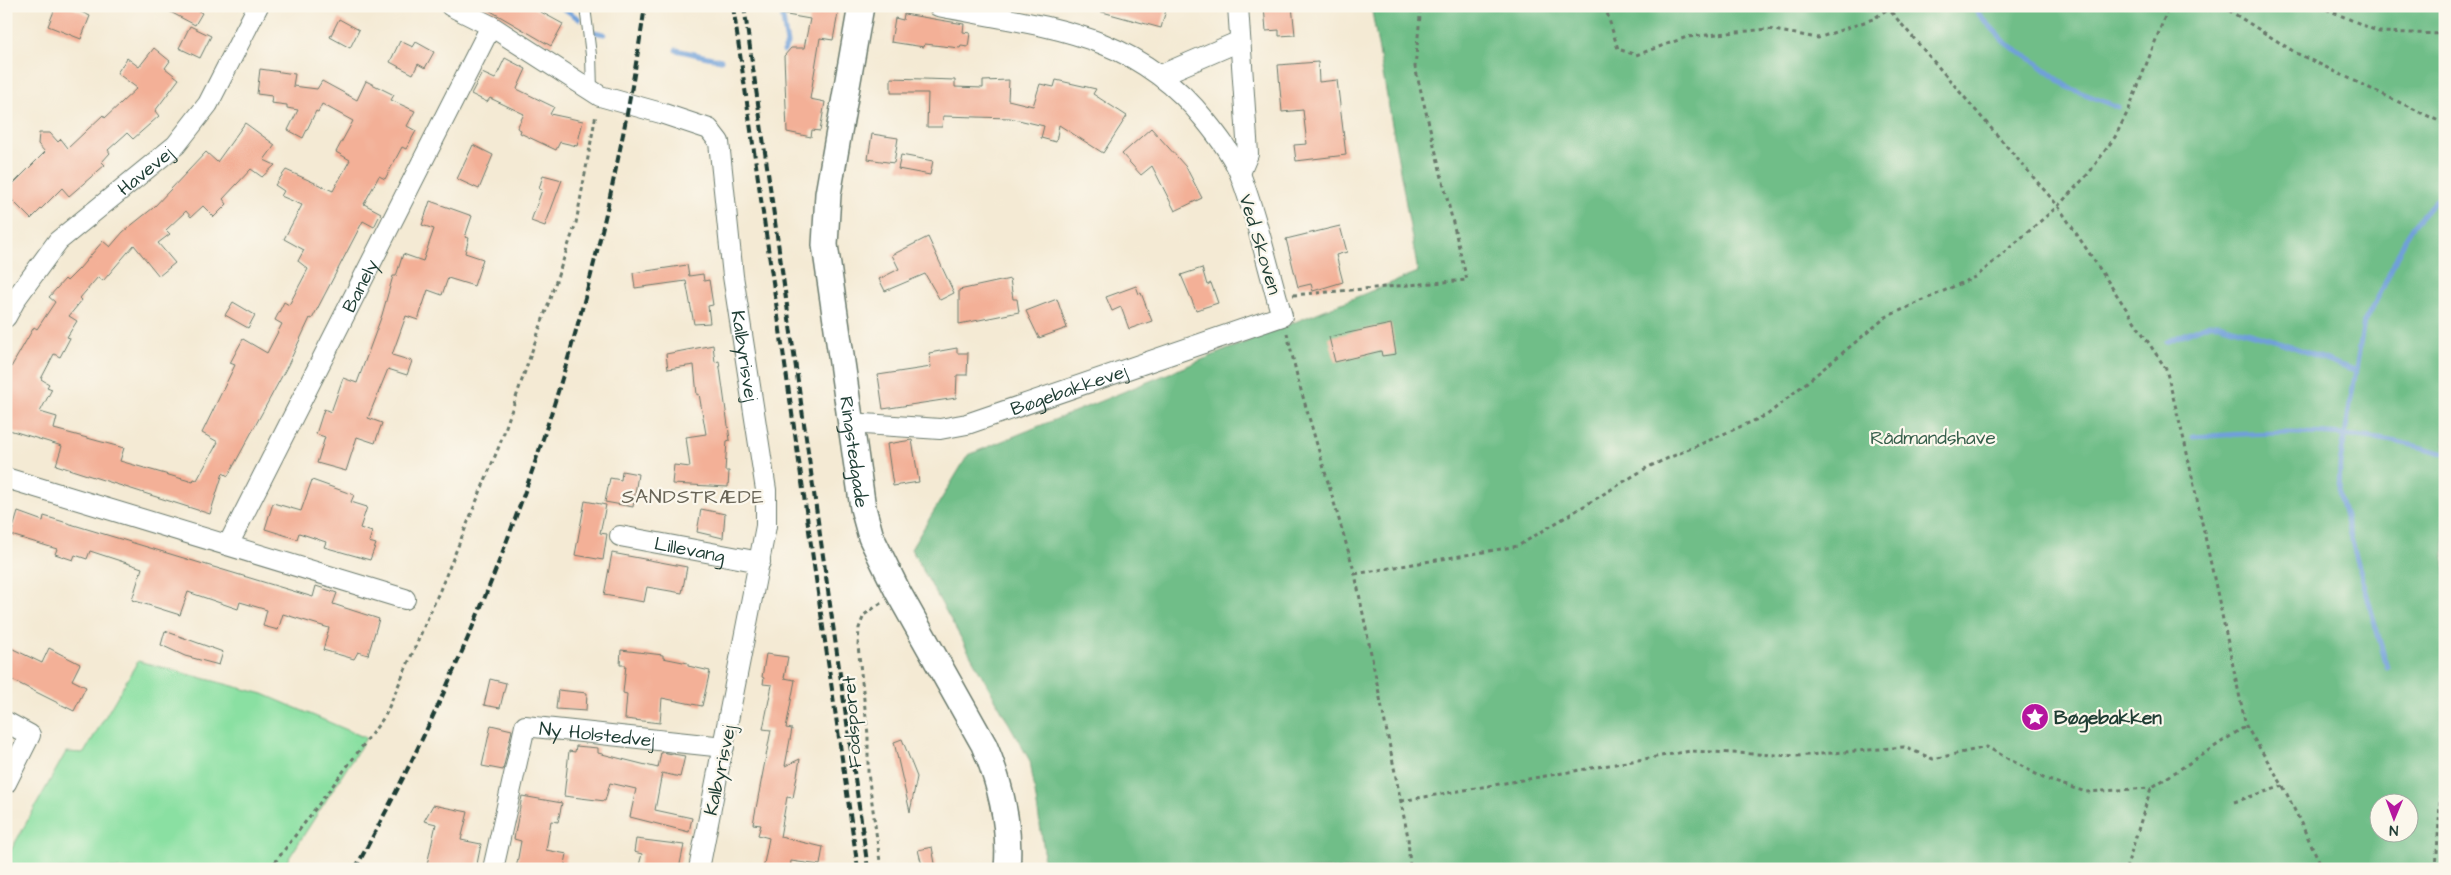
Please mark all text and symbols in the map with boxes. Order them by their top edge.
street label: Havevej [112,140,180,203]
street label: Ved Skoven [1231,191,1288,298]
street label: Banely [336,254,387,317]
street label: Kalbyrisvej [723,309,764,404]
street label: Bøgebakkevej [1007,358,1132,423]
street label: Ringstedgade [832,395,875,510]
park label: Rådmandshave [1870,425,1996,452]
district label: SANDSTRÆDE [621,483,765,511]
street label: Lillevang [652,531,727,571]
street label: Fodsporet [836,674,869,769]
place icon: Bøgebakken [2020,702,2050,732]
place label: Bøgebakken [2054,705,2162,733]
street label: Ny Holstedvej [538,716,657,755]
street label: Kalbyrisvej [698,722,744,818]
north arrow [2368,792,2418,842]
text: N [2389,820,2398,840]

